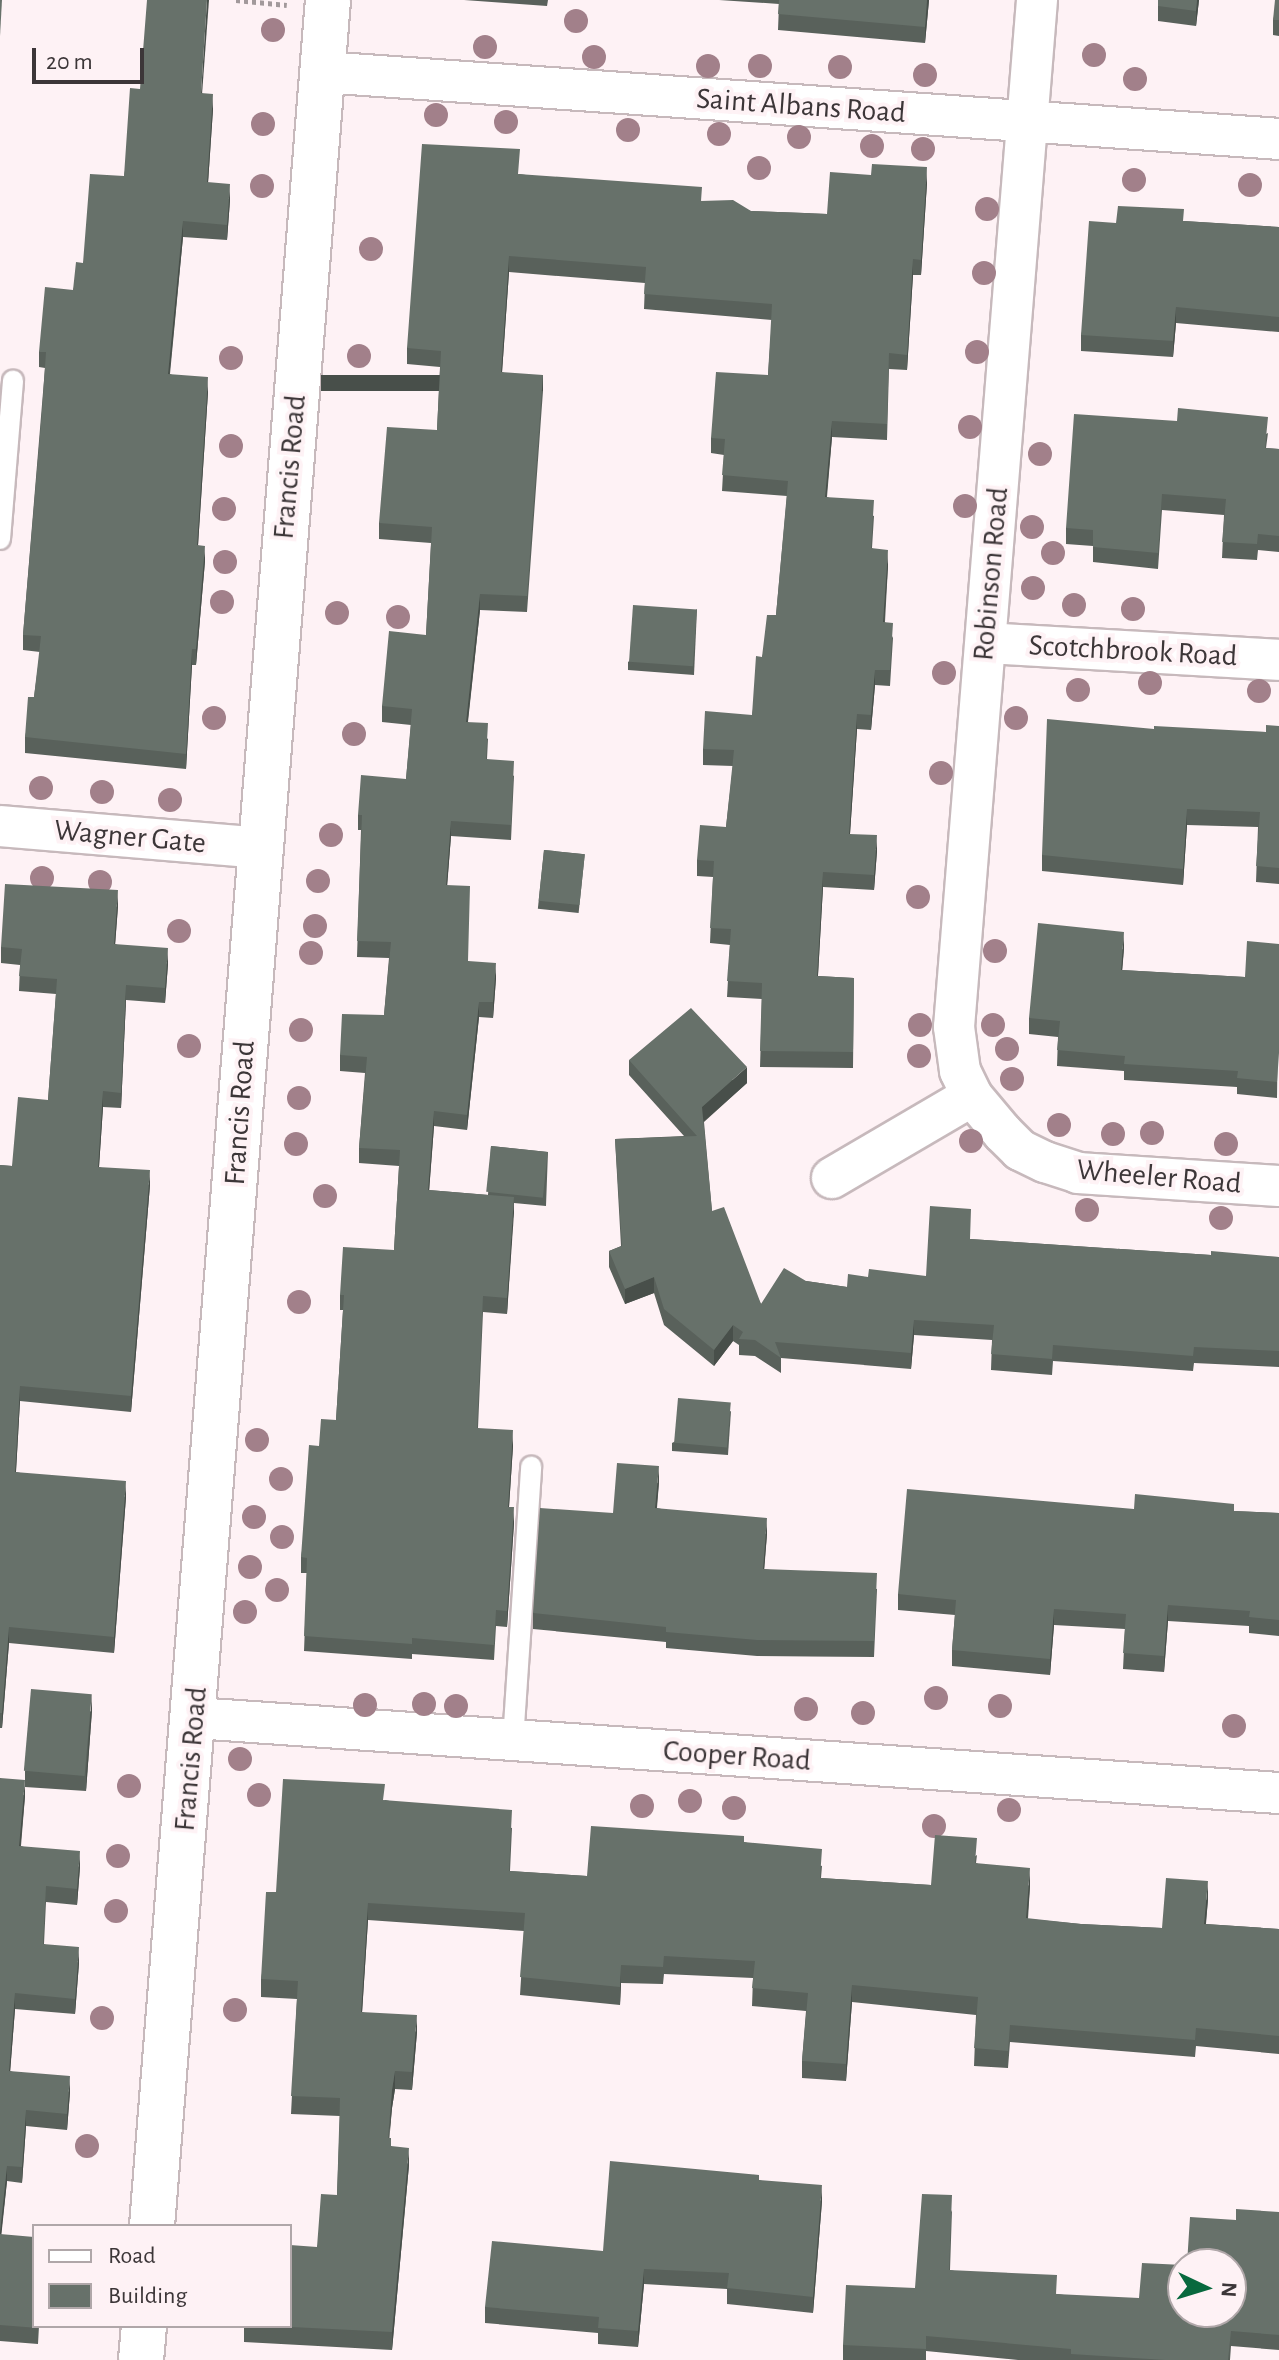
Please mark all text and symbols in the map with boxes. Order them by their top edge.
scale bar [36,32,148,82]
text: 20 m [46,50,93,74]
street label: Saint Albans Road [695,81,907,131]
street label: Francis Road [266,393,314,541]
street label: Robinson Road [965,486,1017,662]
street label: Scotchbrook Road [1028,628,1238,674]
street label: Wagner Gate [53,812,207,862]
street label: Francis Road [217,1039,263,1187]
street label: Wheeler Road [1075,1152,1243,1202]
street label: Francis Road [167,1685,215,1833]
street label: Cooper Road [662,1733,812,1779]
legend [32,2224,292,2328]
text: Road [108,2244,156,2268]
north arrow [1167,2248,1247,2328]
text: N [1217,2281,1240,2298]
text: Building [108,2284,187,2308]

